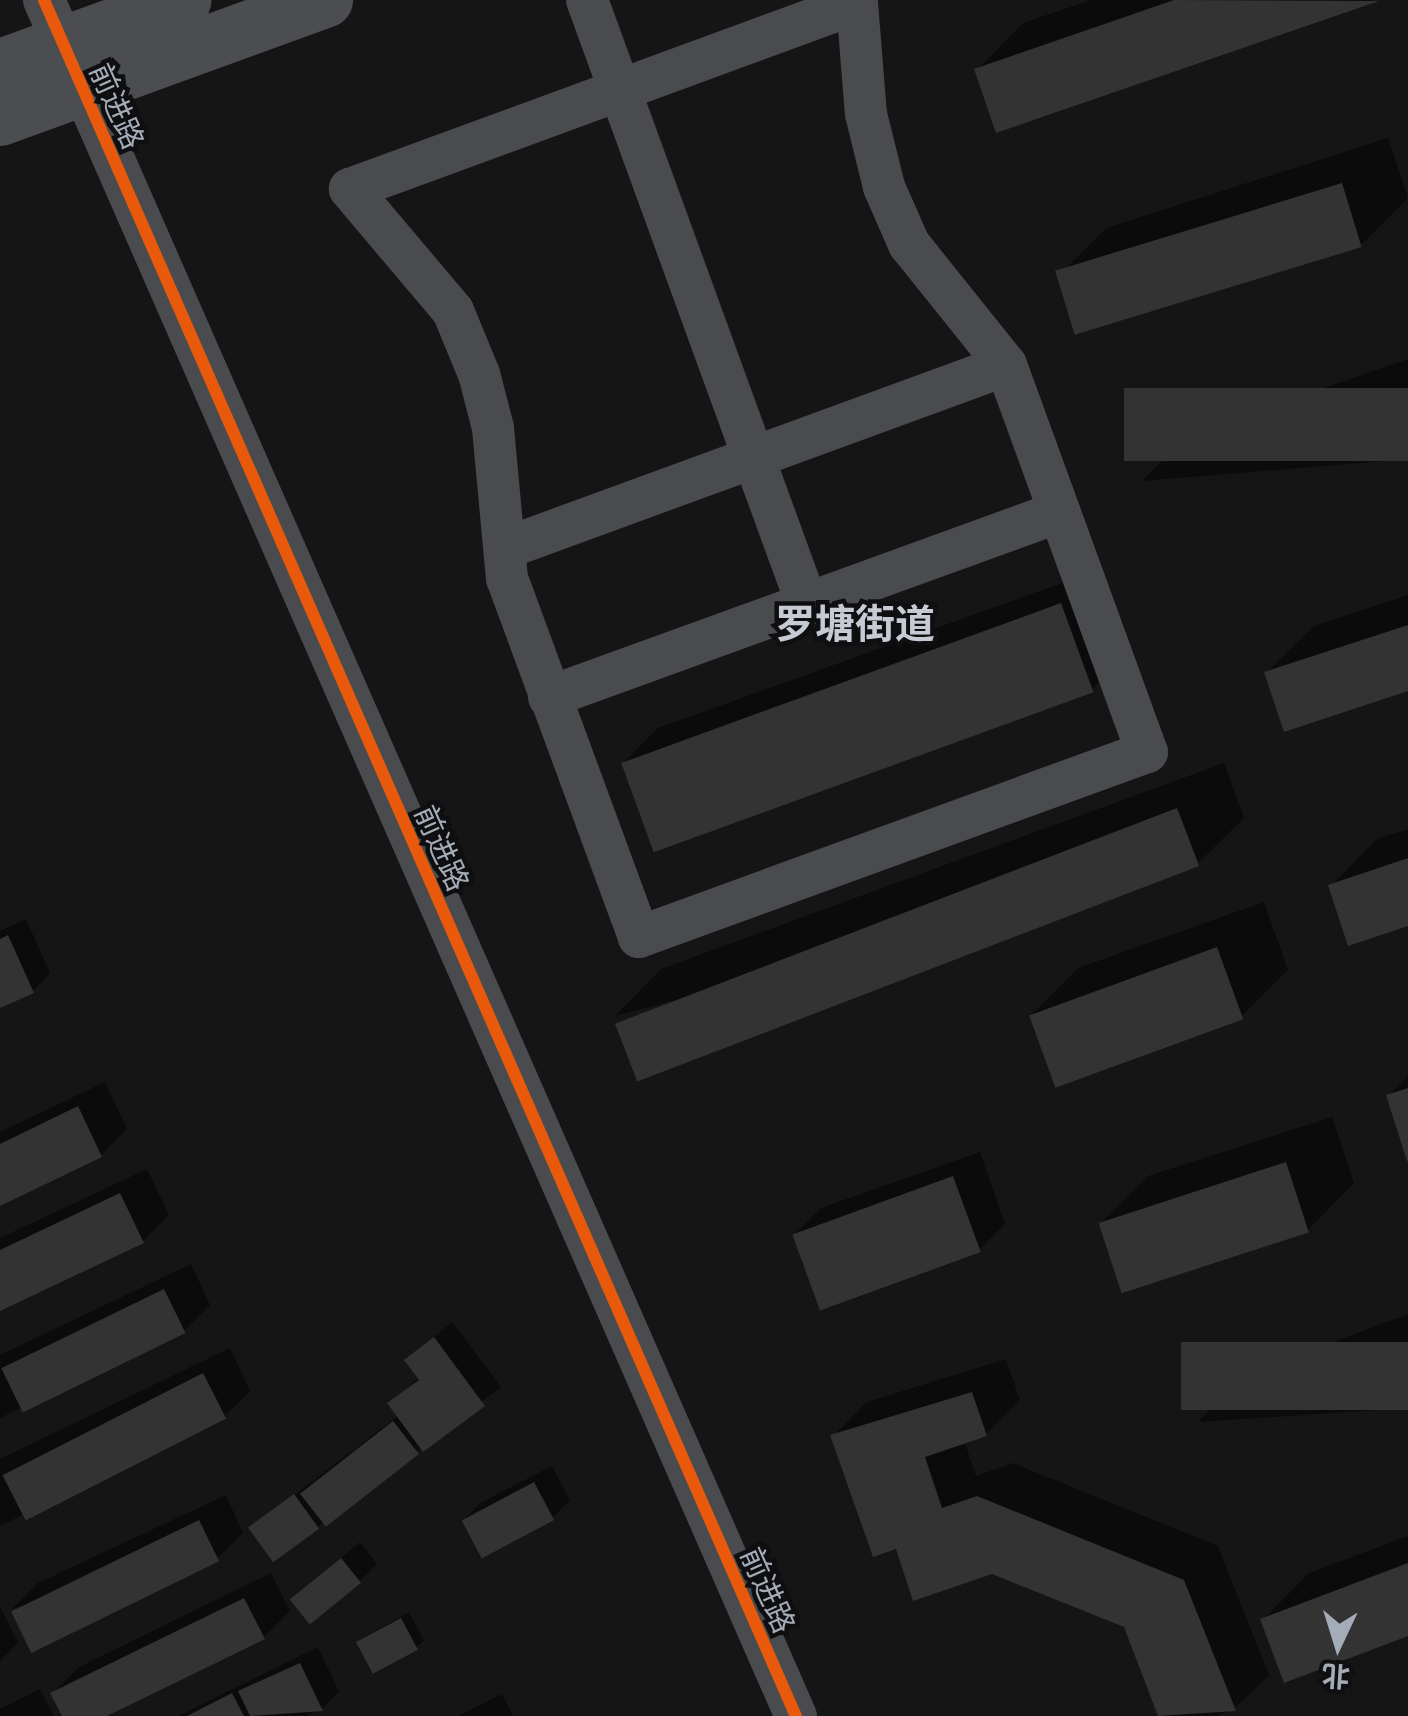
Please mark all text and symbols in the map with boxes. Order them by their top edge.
street label: 前进路 [82,58,152,154]
district label: 罗塘街道 [775,600,935,648]
street label: 前进路 [407,800,477,896]
street label: 前进路 [733,1542,803,1638]
north arrow [1288,1596,1388,1696]
text: 北 [1321,1659,1351,1694]

